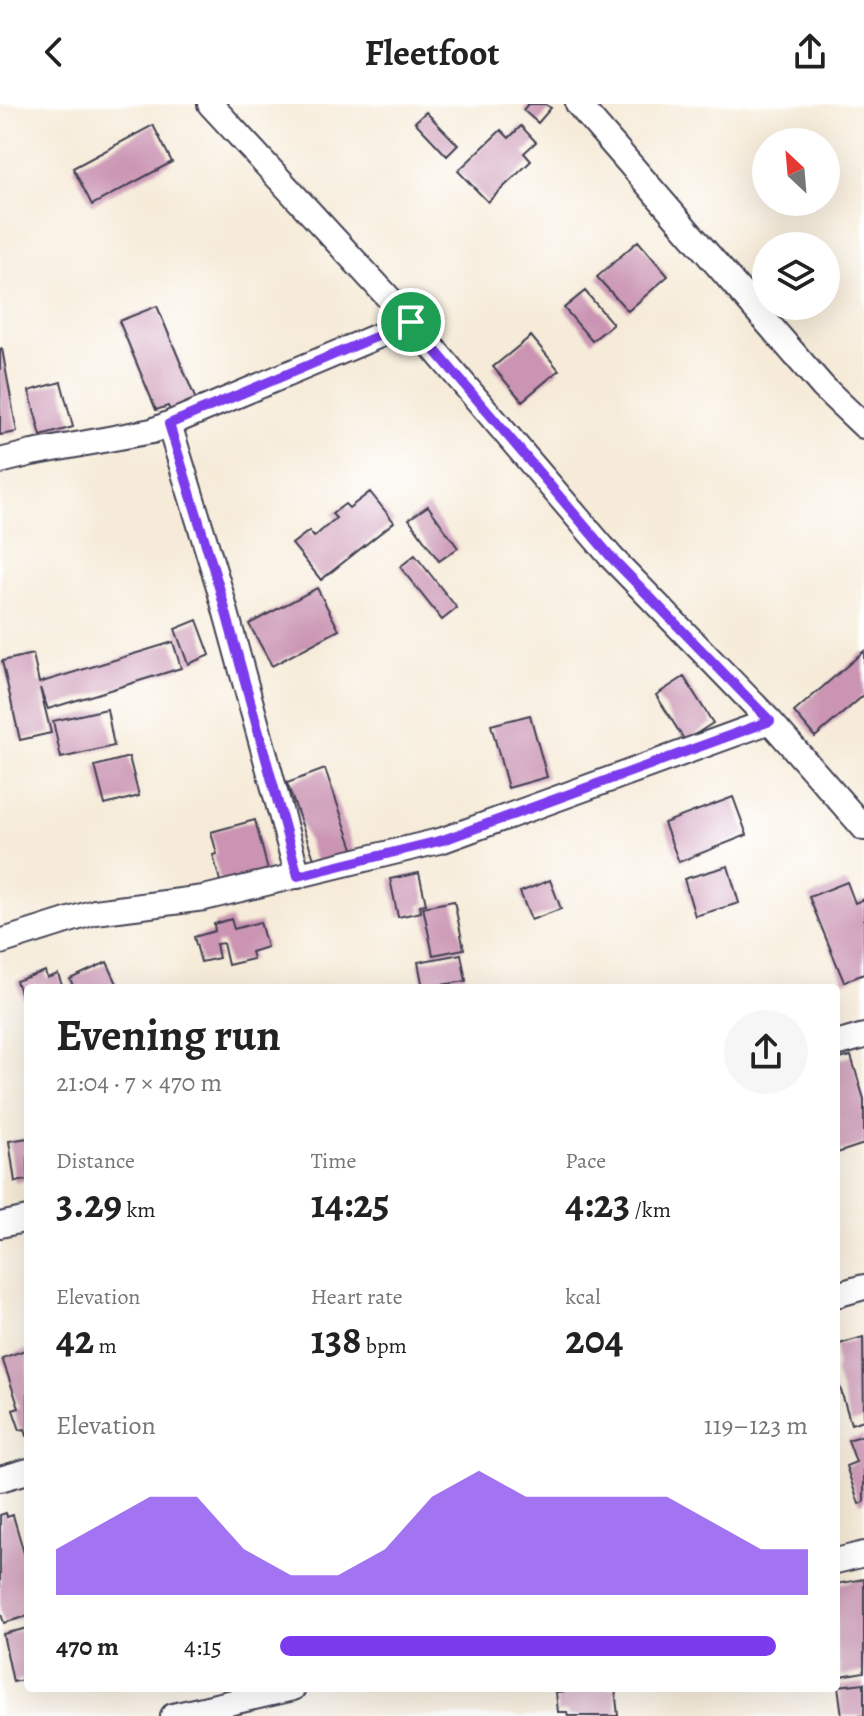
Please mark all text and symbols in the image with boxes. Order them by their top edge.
text: Fleetfoot [364,28,500,77]
icon: back [32,30,76,74]
icon: share [788,30,832,74]
north arrow [752,128,840,216]
map controls [752,128,840,320]
button: layers [752,232,840,320]
pin [377,288,445,356]
icon: arrive [389,300,433,344]
text: Evening run [56,1005,281,1065]
button: share [724,1010,808,1094]
text: 21:04 · 7 × 470 m [56,1065,222,1100]
text: Distance [56,1146,135,1176]
text: Time [311,1146,356,1176]
text: Pace [565,1146,606,1176]
text: 3.29 [56,1176,122,1231]
text: 14:25 [311,1176,390,1231]
text: 4:23 [565,1176,630,1231]
text: km [122,1195,156,1225]
text: /km [630,1195,671,1225]
text: Elevation [56,1282,140,1312]
text: Heart rate [311,1282,403,1312]
text: kcal [565,1282,601,1312]
text: 42 [56,1312,94,1367]
text: 138 [311,1312,361,1367]
text: 204 [565,1312,624,1367]
text: m [94,1331,117,1361]
text: bpm [361,1331,407,1361]
text: Elevation [56,1408,156,1443]
text: 119–123 m [704,1408,808,1443]
text: 470 m [56,1629,119,1664]
text: 4:15 [184,1629,222,1664]

